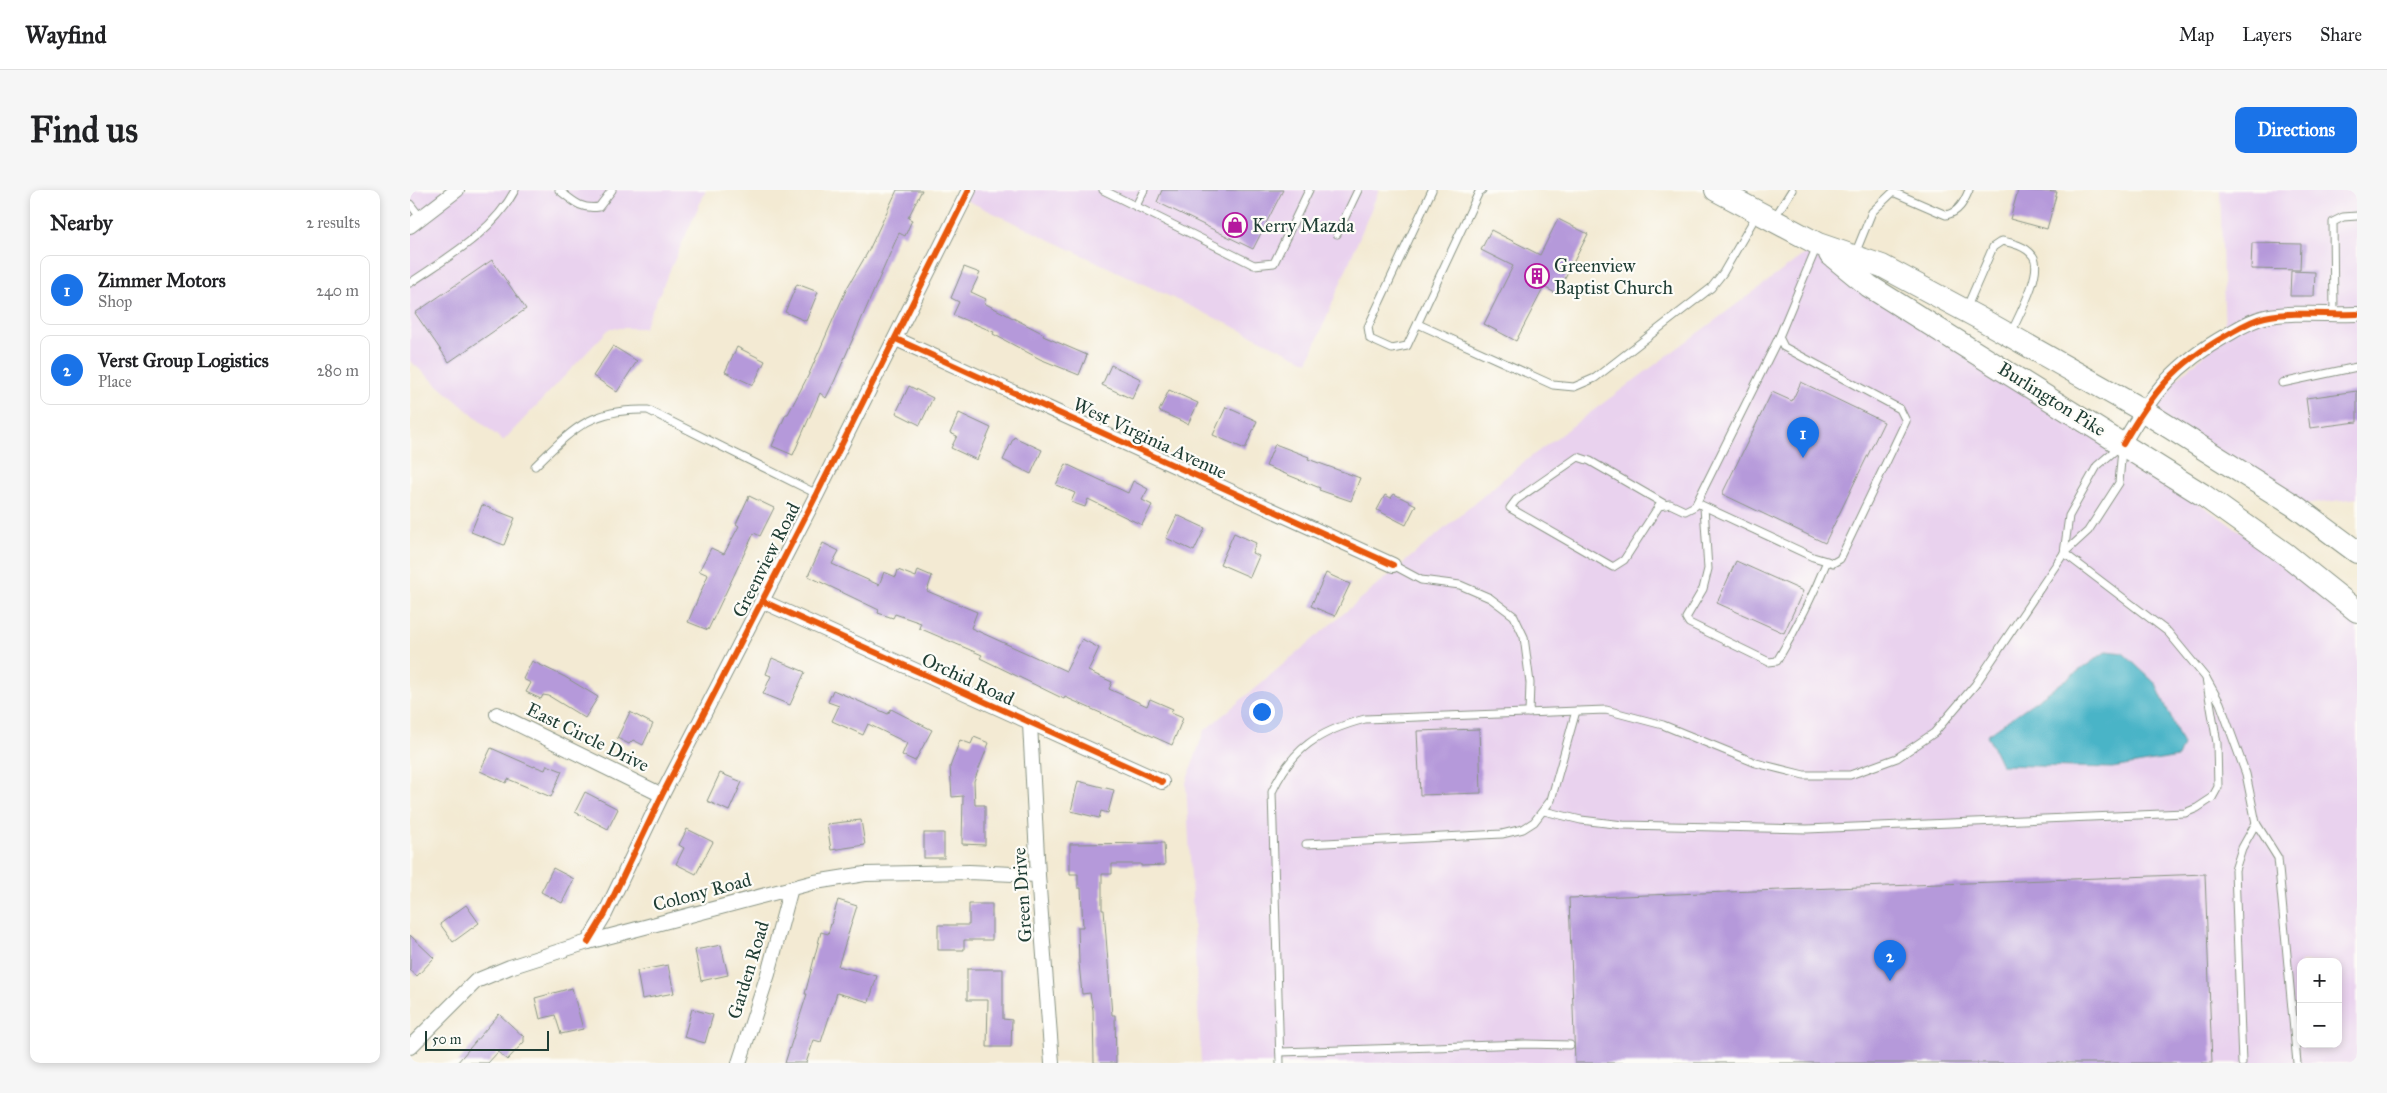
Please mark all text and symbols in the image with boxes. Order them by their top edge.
text: Wayfind [25,20,107,50]
text: Map [2179,24,2214,46]
text: Layers [2242,24,2292,46]
text: Share [2320,24,2362,46]
button: Directions [2235,107,2357,153]
text: Find us [30,109,138,152]
text: Nearby [50,210,113,236]
shop icon: Kerry Mazda [1222,212,1248,238]
text: 2 results [306,213,360,232]
place label: Kerry Mazda [1252,214,1355,237]
place label: Greenview Baptist Church [1554,254,1673,299]
building icon: Greenview Baptist Church [1524,263,1550,289]
text: Zimmer Motors [98,269,226,292]
text: 1 [64,281,70,300]
text: 240 m [316,281,359,300]
text: Shop [98,292,132,311]
text: Verst Group Logistics [98,349,269,372]
street label: Burlington Pike [1993,357,2110,442]
text: 2 [63,361,71,380]
text: 280 m [316,361,359,380]
text: Place [98,372,132,391]
street label: West Virginia Avenue [1069,392,1231,485]
pin: 1 [1787,417,1819,458]
street label: Greenview Road [727,498,805,621]
street label: Orchid Road [918,648,1018,711]
street label: East Circle Drive [523,697,653,777]
your location [1249,699,1275,725]
street label: Green Drive [1007,847,1037,943]
street label: Colony Road [650,868,754,916]
street label: Garden Road [722,918,774,1022]
pin: 2 [1874,940,1906,981]
map controls [2297,958,2342,1048]
button: + [2297,958,2342,1003]
button: − [2297,1003,2342,1048]
scale bar [425,1028,549,1051]
text: 50 m [432,1031,461,1048]

